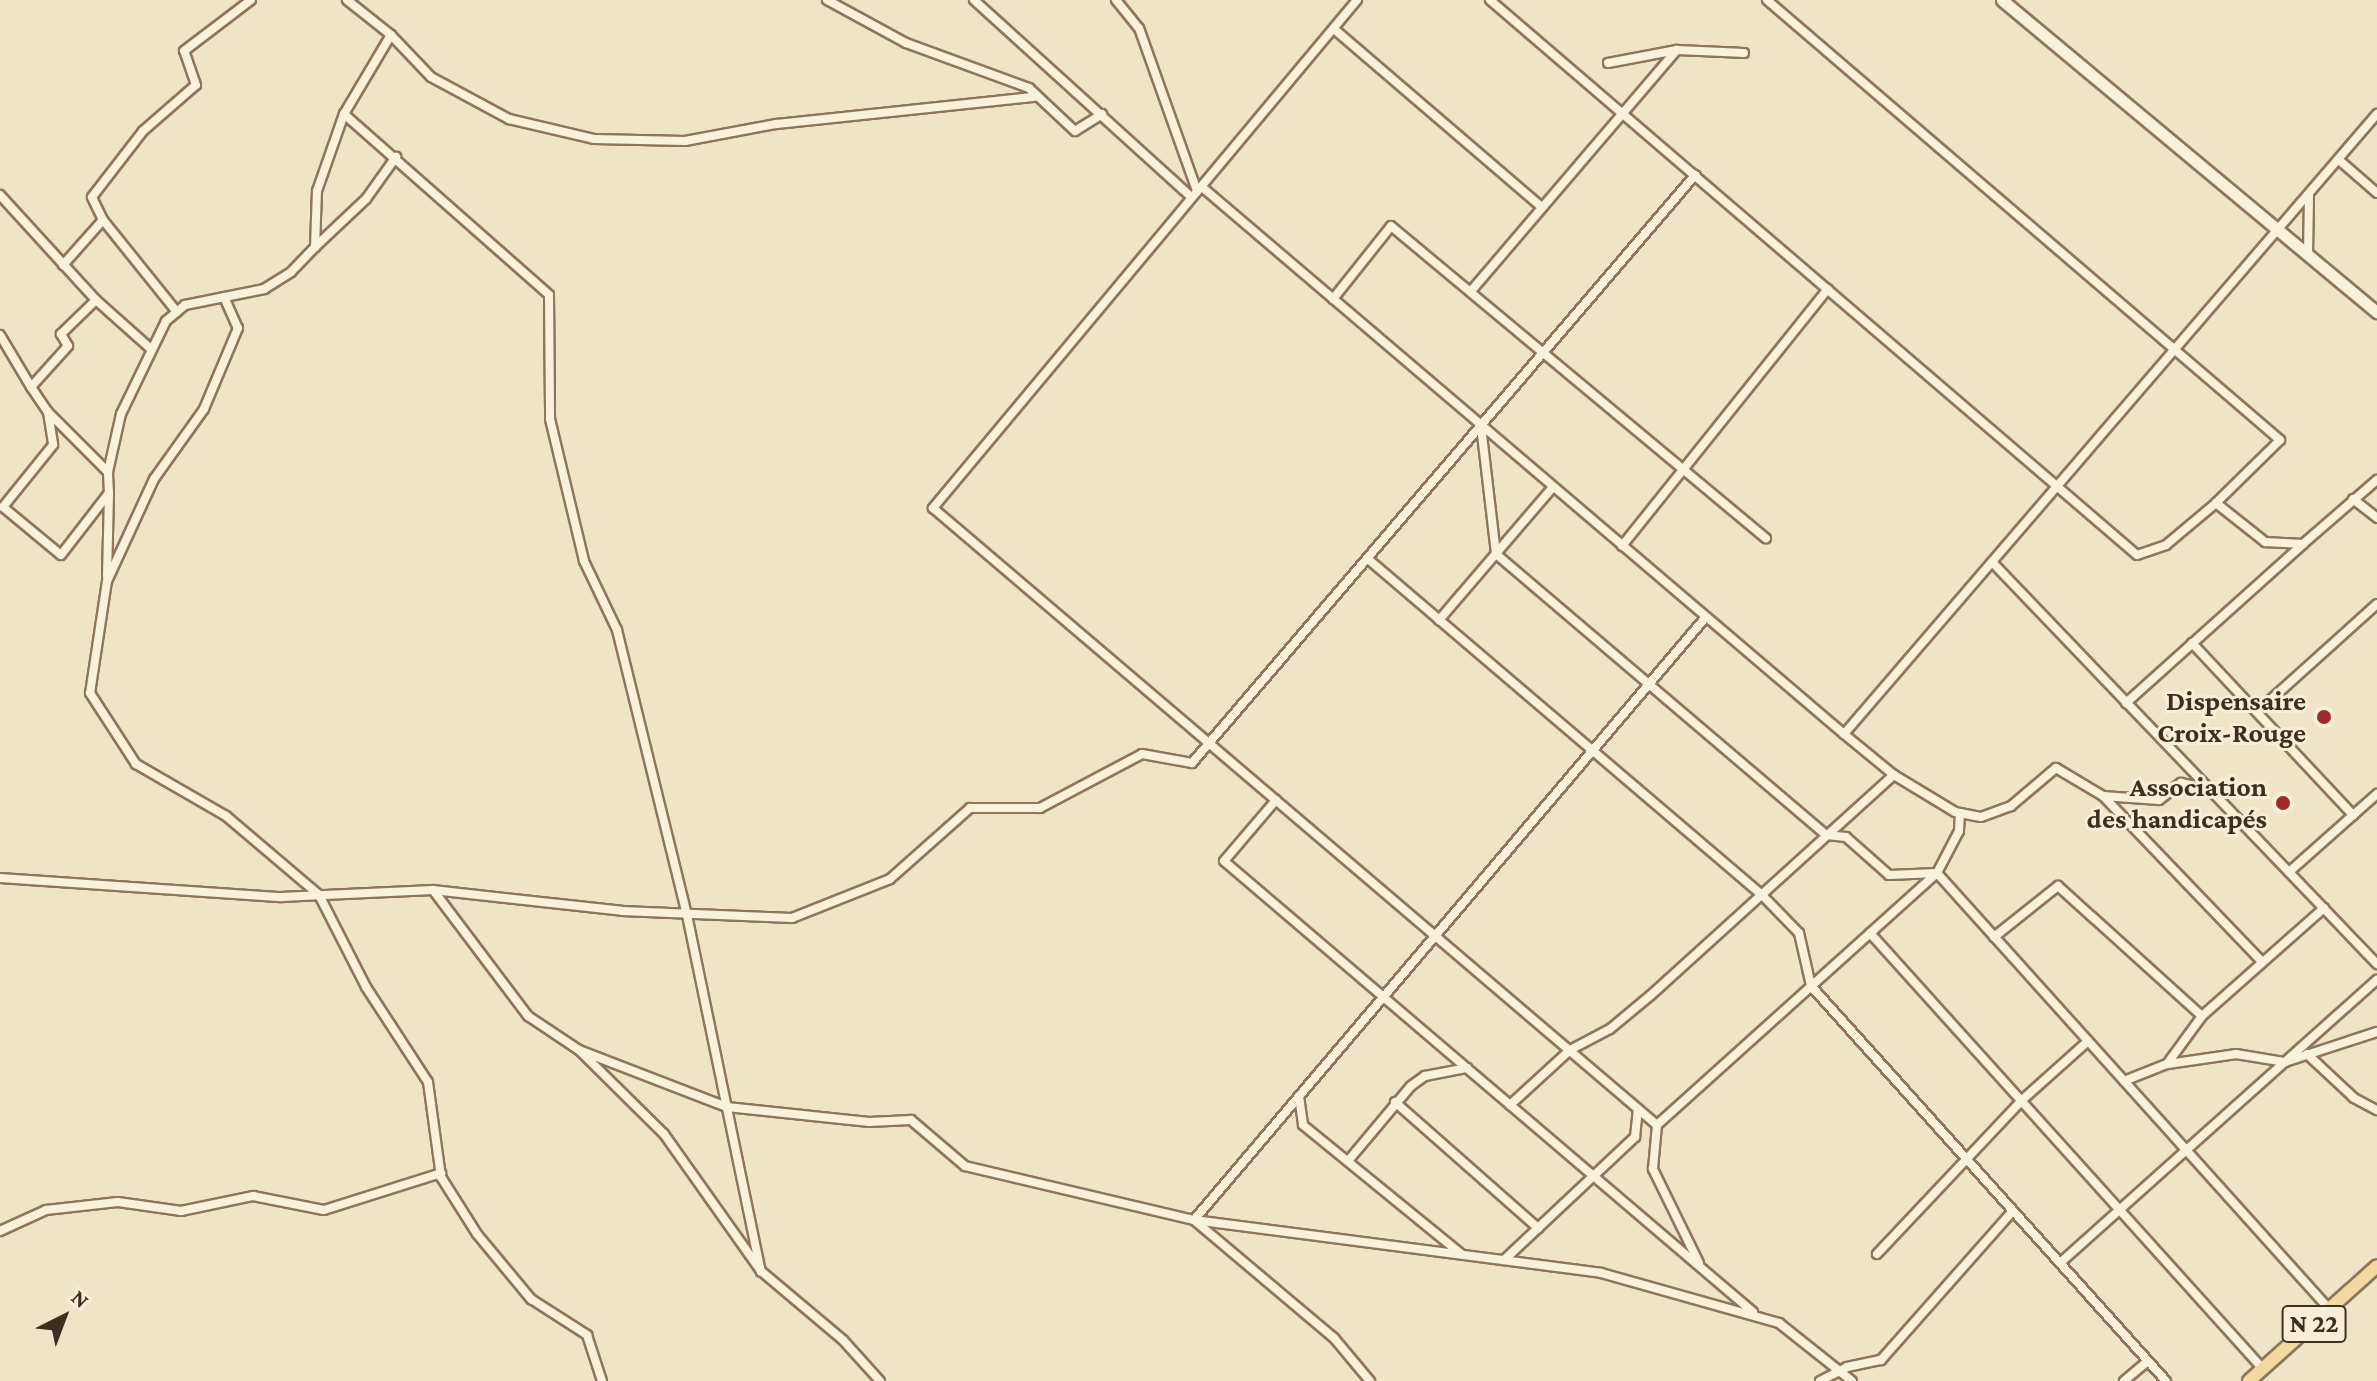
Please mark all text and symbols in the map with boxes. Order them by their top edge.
place label: Dispensaire Croix-Rouge [2157,684,2306,750]
marker: Dispensaire Croix-Rouge [2313,706,2335,728]
place label: Association des handicapés [2087,770,2267,836]
marker: Association des handicapés [2274,794,2292,812]
north arrow [24,1277,104,1357]
text: N [66,1284,94,1313]
road number: N 22 [2280,1302,2348,1346]

